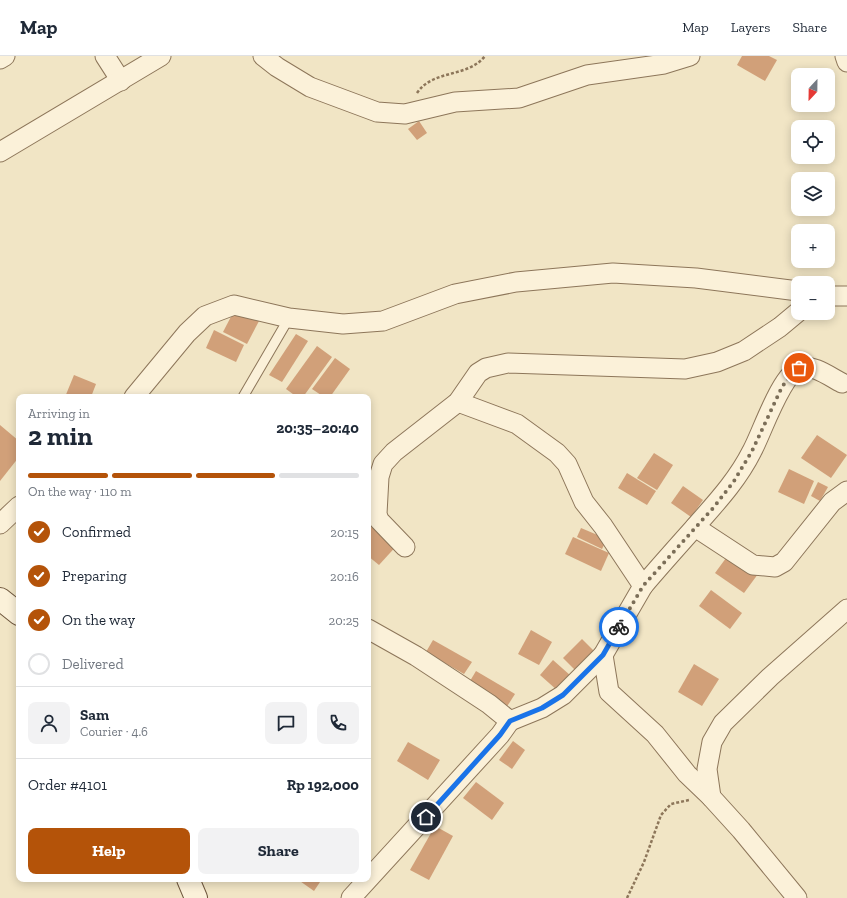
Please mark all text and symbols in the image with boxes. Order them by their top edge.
text: Map [20,16,57,39]
text: Map [682,19,709,36]
text: Layers [731,19,770,36]
text: Share [792,19,827,36]
north arrow [791,68,835,112]
map controls [791,68,835,320]
button: locate [791,120,835,164]
button: layers [791,172,835,216]
button: + [791,224,835,268]
button: − [791,276,835,320]
pin [782,351,816,385]
icon: bag [788,357,810,379]
text: Arriving in [28,406,90,421]
text: 20:35–20:40 [276,419,359,437]
text: 2 min [28,420,93,452]
text: On the way · 110 m [28,484,131,499]
icon: check [28,521,50,543]
text: Confirmed [62,523,131,541]
text: 20:15 [330,525,359,540]
icon: check [28,565,50,587]
text: Preparing [62,567,127,585]
text: 20:16 [330,569,359,584]
courier [599,607,639,647]
icon: check [28,609,50,631]
text: On the way [62,611,135,629]
text: 20:25 [329,613,359,628]
icon: bike [608,616,630,638]
text: Delivered [62,655,124,673]
button: person [28,702,70,744]
button: chat [265,702,307,744]
button: phone [317,702,359,744]
text: Sam [80,706,109,724]
text: Courier · 4.6 [80,724,148,739]
text: Order #4101 [28,776,107,794]
text: Rp 192,000 [287,776,359,794]
pin [409,800,443,834]
icon: home [415,806,437,828]
button: Help [28,828,190,874]
button: Share [198,828,359,874]

